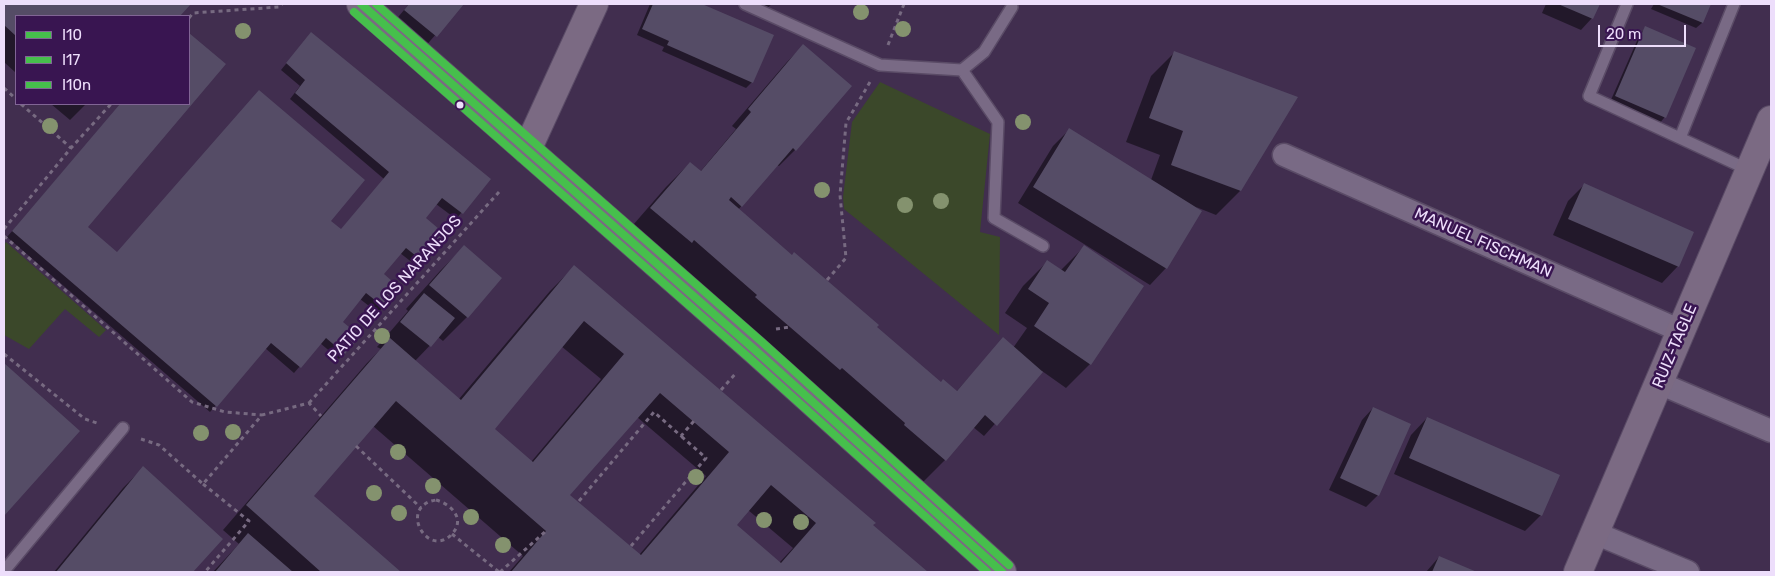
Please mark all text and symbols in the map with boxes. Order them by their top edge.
legend [15,15,190,105]
scale bar [1600,15,1688,47]
text: 20 m [1606,25,1641,43]
text: I10 [62,26,82,44]
text: I17 [62,51,80,69]
text: I10n [62,76,91,94]
unlabelled marker [455,100,465,110]
street label: MANUEL FISCHMAN [1411,204,1555,282]
street label: PATIO DE LOS NARANJOS [324,212,466,366]
street label: RUIZ-TAGLE [1649,301,1701,391]

